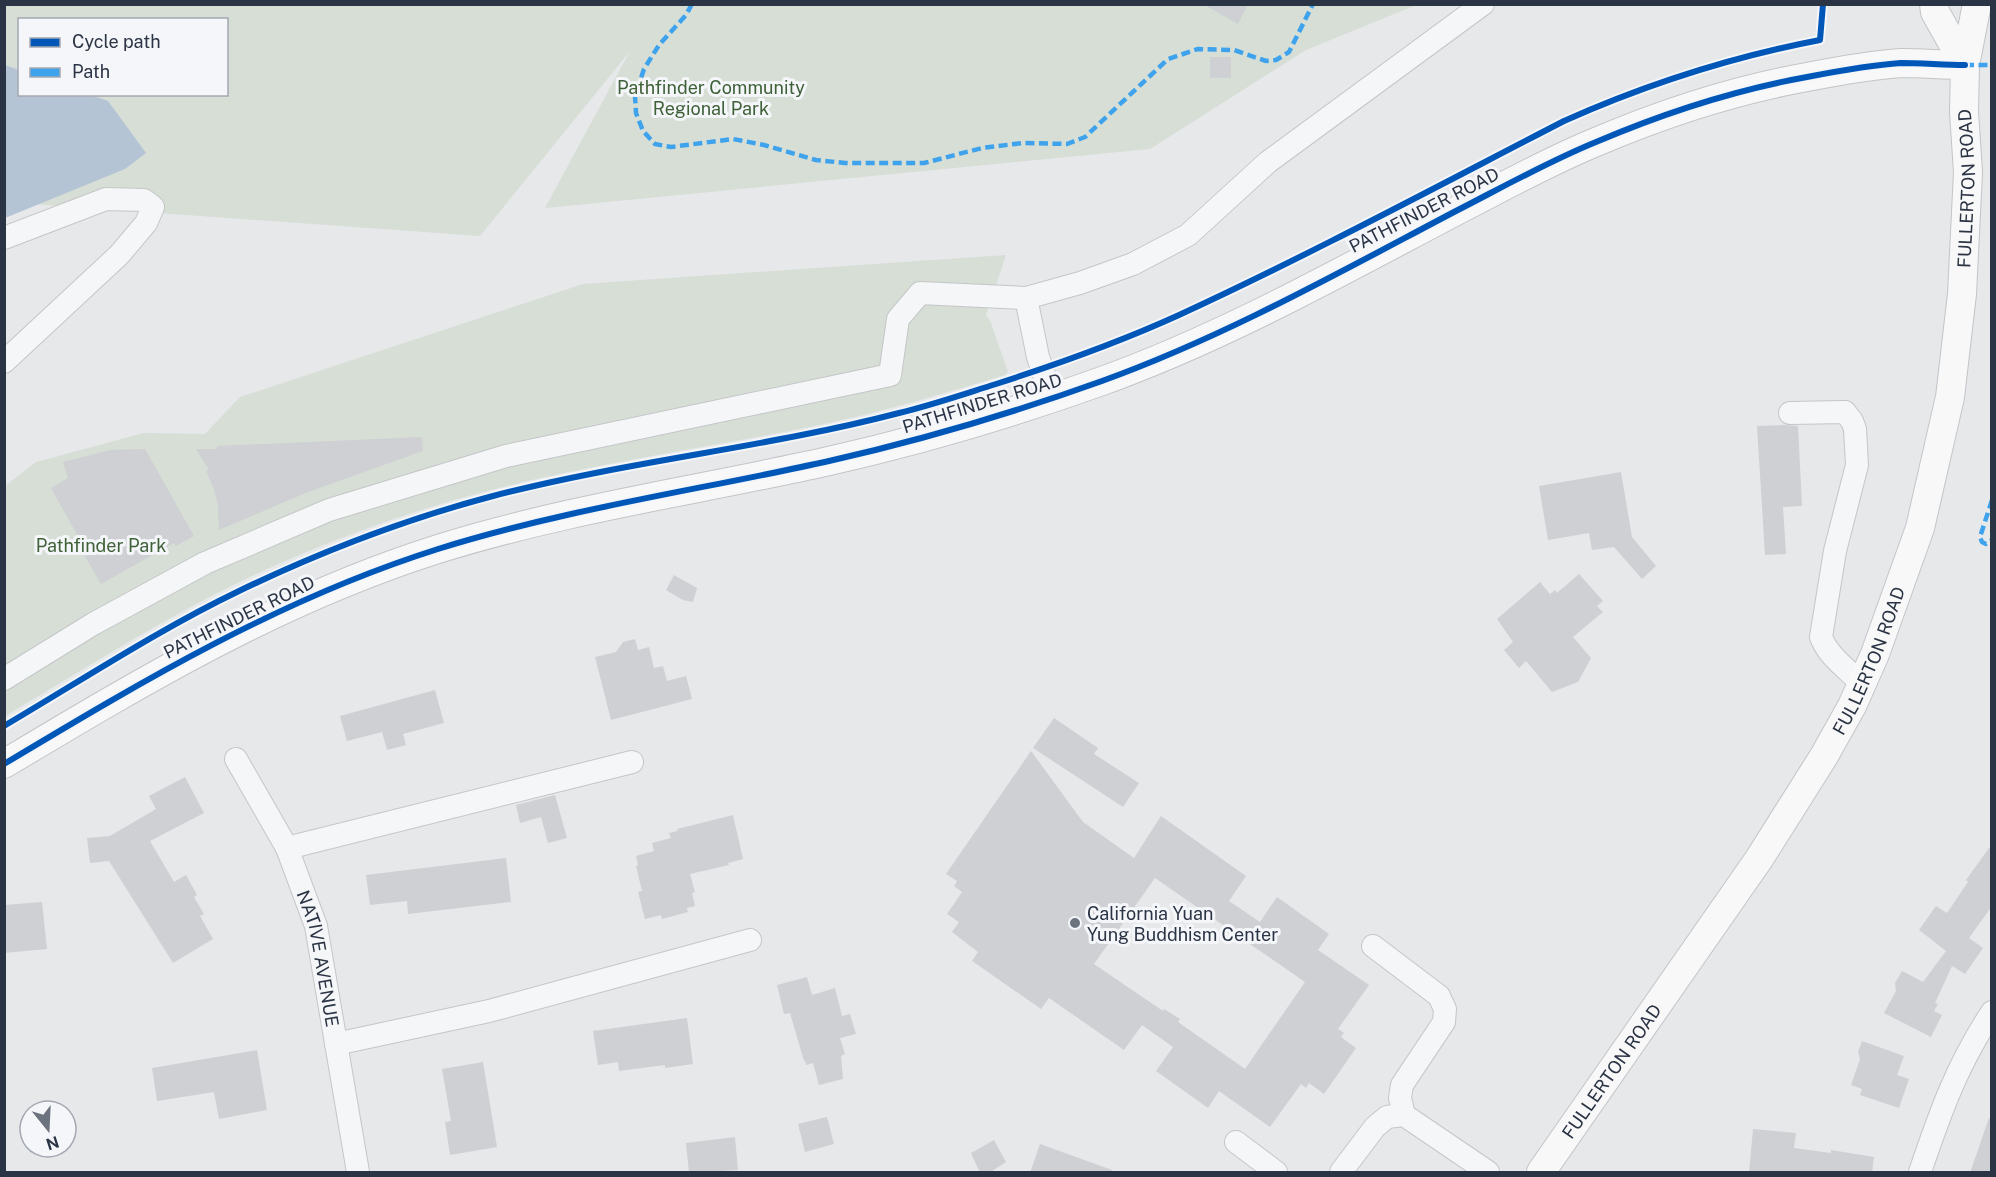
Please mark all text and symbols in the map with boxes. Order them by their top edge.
legend [18,18,228,96]
text: Cycle path [72,31,161,52]
text: Path [72,61,110,82]
park label: Pathfinder Community Regional Park [617,77,805,119]
street label: FULLERTON ROAD [1953,108,1979,268]
street label: PATHFINDER ROAD [1345,163,1503,257]
street label: PATHFINDER ROAD [900,369,1064,437]
park label: Pathfinder Park [36,535,166,556]
street label: PATHFINDER ROAD [160,571,318,663]
street label: FULLERTON ROAD [1828,583,1909,738]
street label: NATIVE AVENUE [293,887,344,1028]
place label: California Yuan Yung Buddhism Center [1087,903,1278,945]
marker: California Yuan Yung Buddhism Center [1068,916,1082,930]
street label: FULLERTON ROAD [1557,1000,1665,1142]
north arrow [18,1099,78,1159]
text: N [44,1132,61,1154]

